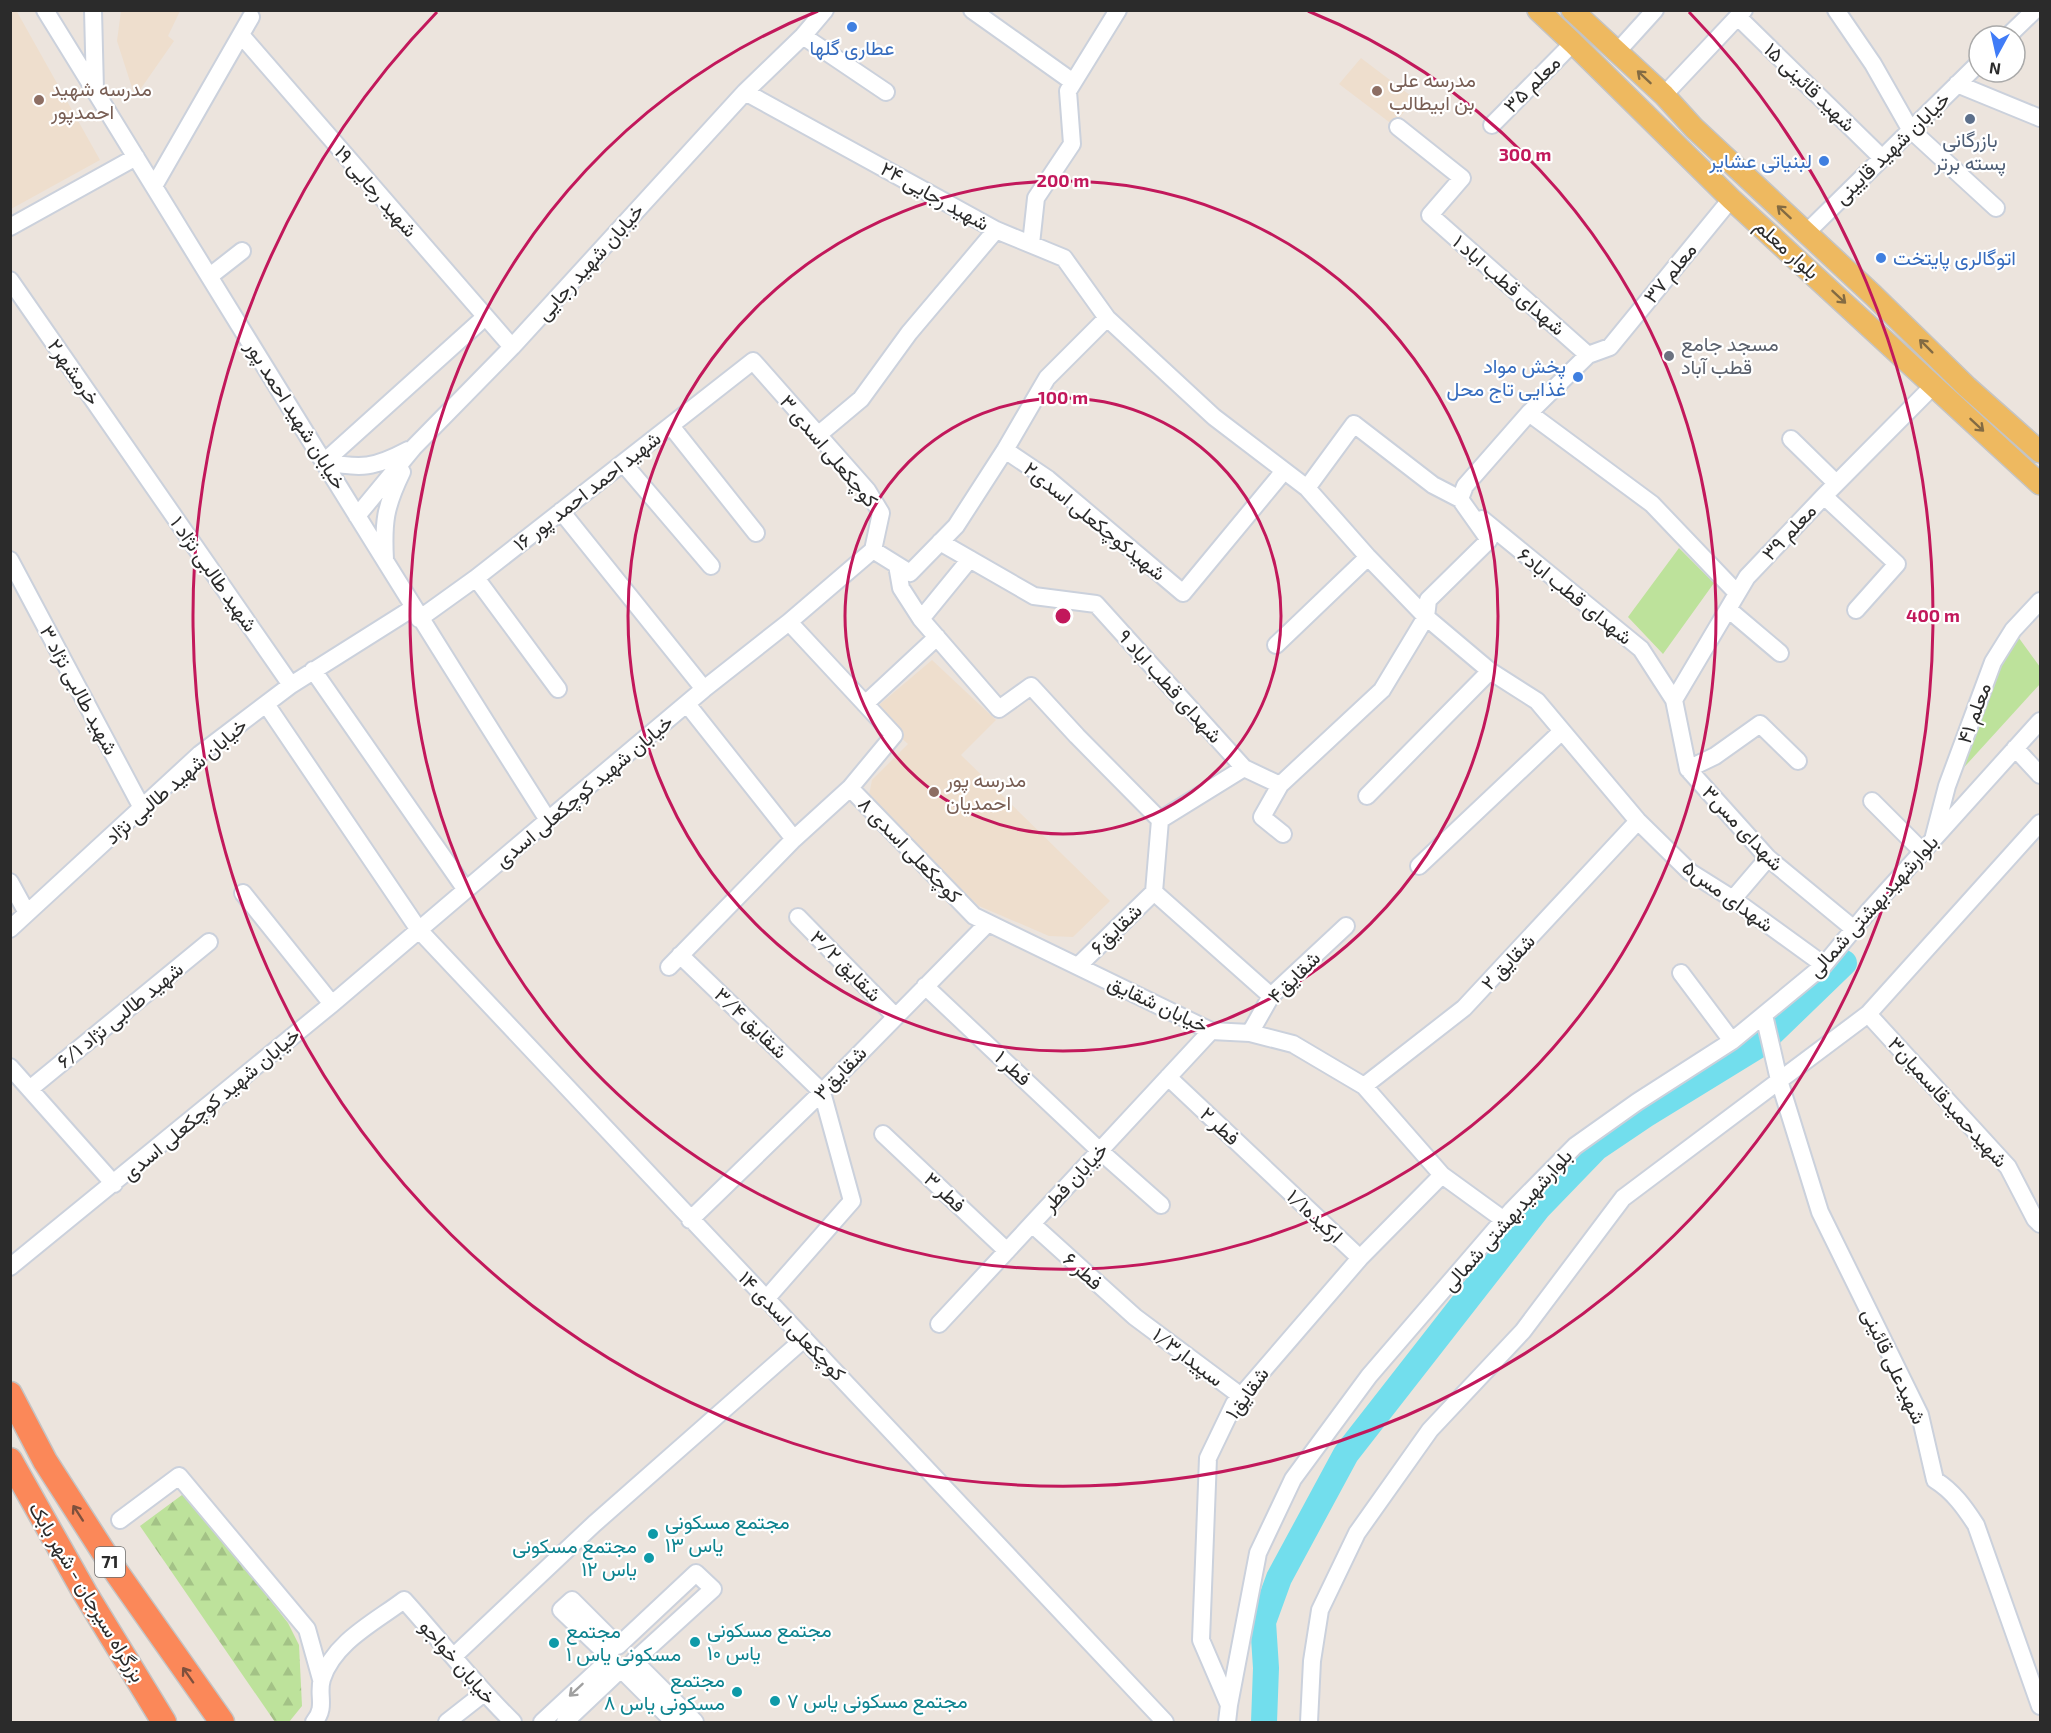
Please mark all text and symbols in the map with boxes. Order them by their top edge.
marker: عطاری گلها [845,20,859,34]
north arrow [1967,24,2027,84]
place label: عطاری گلها [809,35,895,61]
street label: شهید قائینی ۱۵ [1759,37,1861,137]
street label: معلم ۳۵ [1498,50,1566,118]
text: N [1988,59,2002,80]
place label: مدرسه علی بن ابیطالب [1389,67,1476,115]
one-way arrow [1637,70,1652,84]
place label: مدرسه شهید احمدپور [50,76,152,126]
marker: مدرسه علی بن ابیطالب [1370,84,1384,98]
street label: خیابان شهید قایینی [1829,86,1955,210]
marker: مدرسه شهید احمدپور [32,93,46,107]
marker: بازرگانی پسته برتر [1963,112,1977,126]
place label: بازرگانی پسته برتر [1933,127,2006,177]
street label: شهید رجایی ۱۹ [329,140,423,242]
text: 300 m [1499,143,1551,165]
place label: لبنیاتی عشایر [1708,148,1812,174]
marker: لبنیاتی عشایر [1817,154,1831,168]
street label: شهید رجایی ۲۴ [876,155,994,237]
text: 200 m [1037,169,1089,191]
street label: خیابان شهید رجایی [530,198,650,326]
one-way arrow [1777,206,1792,220]
street label: بلوار معلم [1749,213,1825,285]
street label: شهدای قطب اباد ۱ [1447,229,1571,341]
street label: معلم ۳۷ [1638,237,1702,309]
place label: اتوگالری پایتخت [1893,245,2016,272]
marker: اتوگالری پایتخت [1874,251,1888,265]
one-way arrow [1831,289,1846,304]
place label: مسجد جامع قطب آباد [1681,331,1779,379]
street label: خرمشهر۲ [42,334,106,410]
street label: خیابان شهید احمد پور [238,335,352,495]
one-way arrow [1918,339,1933,354]
marker: مسجد جامع قطب آباد [1662,349,1676,363]
place label: پخش مواد غذایی تاج محل [1447,353,1566,403]
marker: پخش مواد غذایی تاج محل [1571,370,1585,384]
text: 100 m [1038,386,1088,408]
street label: کوچکعلی اسدی ۳ [773,389,884,513]
one-way arrow [1969,418,1984,432]
street label: شهید احمد احمد پور ۱۶ [508,425,667,558]
street label: شهیدکوچکعلی اسدی۲ [1018,456,1171,587]
street label: معلم ۳۹ [1756,498,1822,566]
street label: شهید طالبی نژاد ۱ [165,511,263,637]
street label: شهدای قطب اباد۶ [1512,542,1638,650]
text: 400 m [1906,604,1960,626]
centre of rings [1053,606,1073,626]
street label: شهید طالبی نژاد ۳ [34,621,124,759]
street label: شهدای قطب اباد ۹ [1112,624,1228,748]
street label: معلم ۴۱ [1951,679,1997,747]
street label: خیابان شهید کوچکعلی اسدی [490,709,679,874]
street label: خیابان شهید طالبی نژاد [99,712,253,850]
place label: مدرسه پور احمدیان [945,767,1026,815]
street label: شهدای مس۳ [1697,780,1789,876]
marker: مدرسه پور احمدیان [927,785,941,799]
street label: کوچکعلی اسدی ۸ [852,791,967,909]
street label: بلوارشهیدبهشتی شمالی [1802,829,1944,983]
street label: شهدای مس۵ [1677,854,1779,938]
street label: شقایق۶ [1085,898,1147,959]
street label: شقایق ۳/۲ [805,925,887,1007]
street label: شقایق ۲ [1475,928,1540,995]
street label: شقایق۴ [1262,945,1325,1008]
street label: شهید طالبی نژاد ۶/۱ [51,956,189,1074]
street label: خیابان شقایق [1104,969,1212,1038]
street label: شقایق ۳/۴ [710,982,793,1064]
street label: خیابان شهید کوچکعلی اسدی [117,1022,306,1187]
street label: شهیدحمیدقاسمیان۳ [1882,1031,2014,1173]
street label: شقایق۳ [808,1040,871,1105]
street label: فطر ۱ [989,1045,1037,1091]
street label: فطر ۲ [1195,1101,1245,1151]
street label: خیابان فطر [1036,1137,1114,1218]
street label: بلوارشهیدبهشتی شمالی [1436,1143,1578,1297]
street label: فطر ۳ [919,1166,971,1218]
street label: ارکیده۱/۱ [1281,1183,1349,1249]
street label: فطر ۶ [1058,1246,1108,1296]
street label: کوچکعلی اسدی ۱۴ [732,1265,851,1387]
street label: شهیدعلی قائینی [1856,1304,1932,1428]
street label: سپیدار۱/۳ [1147,1322,1229,1393]
street label: شقایق۱ [1219,1362,1274,1424]
street label: بزرگراه سیرجان - شهر بابک [23,1497,151,1687]
one-way arrow [72,1505,85,1522]
place label: مجتمع مسکونی یاس ۱۳ [665,1509,790,1557]
marker: مجتمع مسکونی یاس ۱۳ [646,1527,660,1541]
place label: مجتمع مسکونی یاس ۱۲ [512,1533,637,1581]
road number: 71 [95,1547,125,1577]
marker: مجتمع مسکونی یاس ۱۲ [642,1551,656,1565]
street label: خیابان خواجو [414,1614,502,1710]
place label: مجتمع مسکونی یاس ۱۰ [707,1617,832,1665]
place label: مجتمع مسکونی یاس ۱ [566,1618,681,1667]
marker: مجتمع مسکونی یاس ۱۰ [688,1635,702,1649]
marker: مجتمع مسکونی یاس ۱ [547,1636,561,1650]
one-way arrow [182,1667,194,1683]
place label: مجتمع مسکونی یاس ۸ [604,1667,725,1716]
one-way arrow [569,1683,584,1698]
marker: مجتمع مسکونی یاس ۸ [730,1685,744,1699]
place label: مجتمع مسکونی یاس ۷ [787,1688,968,1715]
marker: مجتمع مسکونی یاس ۷ [768,1694,782,1708]

